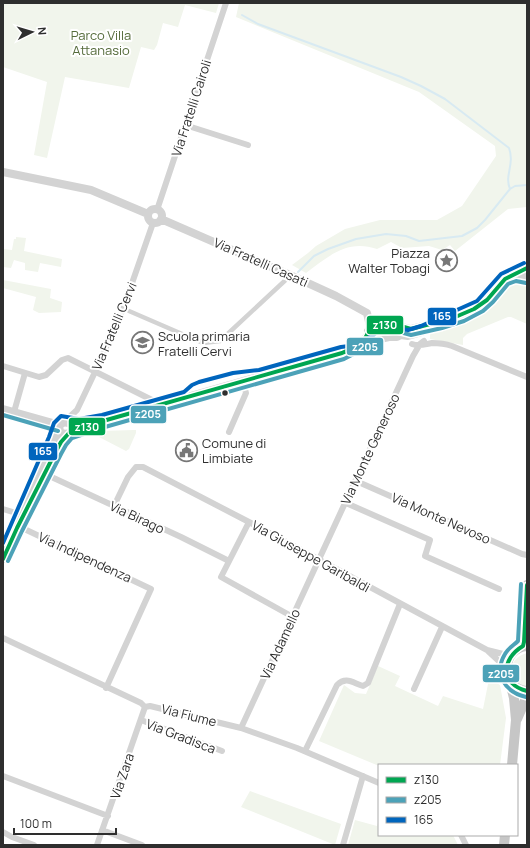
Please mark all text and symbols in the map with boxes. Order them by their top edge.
north arrow [12,12,52,52]
text: N [35,26,50,36]
park label: Parco Villa Attanasio [71,26,131,59]
street label: Via Fratelli Cairoli [167,57,215,159]
street label: Via Fratelli Casati [211,233,311,291]
place label: Piazza Walter Tobagi [348,244,430,277]
place icon: Piazza Walter Tobagi [433,247,459,273]
street label: Via Fratelli Cervi [87,279,141,373]
line badge: 165 [427,307,457,326]
text: 165 [433,308,451,323]
line badge: z130 [366,315,404,335]
text: z130 [373,317,397,332]
place label: Scuola primaria Fratelli Cervi [158,327,250,360]
school or university icon: Scuola primaria Fratelli Cervi [129,330,155,356]
line badge: z205 [346,337,384,356]
text: z205 [352,339,378,354]
unlabelled marker [220,388,230,398]
street label: Via Monte Generoso [336,390,404,507]
line badge: z205 [130,405,167,424]
text: z205 [135,406,161,421]
line badge: z130 [68,417,106,436]
text: z130 [75,419,99,434]
place label: Comune di Limbiate [202,434,266,467]
public building icon: Comune di Limbiate [173,437,199,463]
line badge: 165 [28,442,58,461]
text: 165 [34,443,52,458]
street label: Via Monte Nevoso [389,488,494,548]
street label: Via Birago [107,496,168,538]
street label: Via Giuseppe Garibaldi [248,516,374,596]
street label: Via Indipendenza [35,527,135,587]
street label: Via Adamello [256,606,304,682]
line badge: z205 [482,664,520,683]
text: z205 [488,666,514,681]
street label: Via Fiume [159,699,219,731]
street label: Via Gradisca [144,714,218,758]
street label: Via Zara [106,751,138,801]
legend [378,764,518,836]
text: z130 [414,771,439,788]
text: z205 [414,791,442,808]
scale bar [14,810,116,836]
text: 165 [414,811,433,828]
text: 100 m [20,815,52,832]

